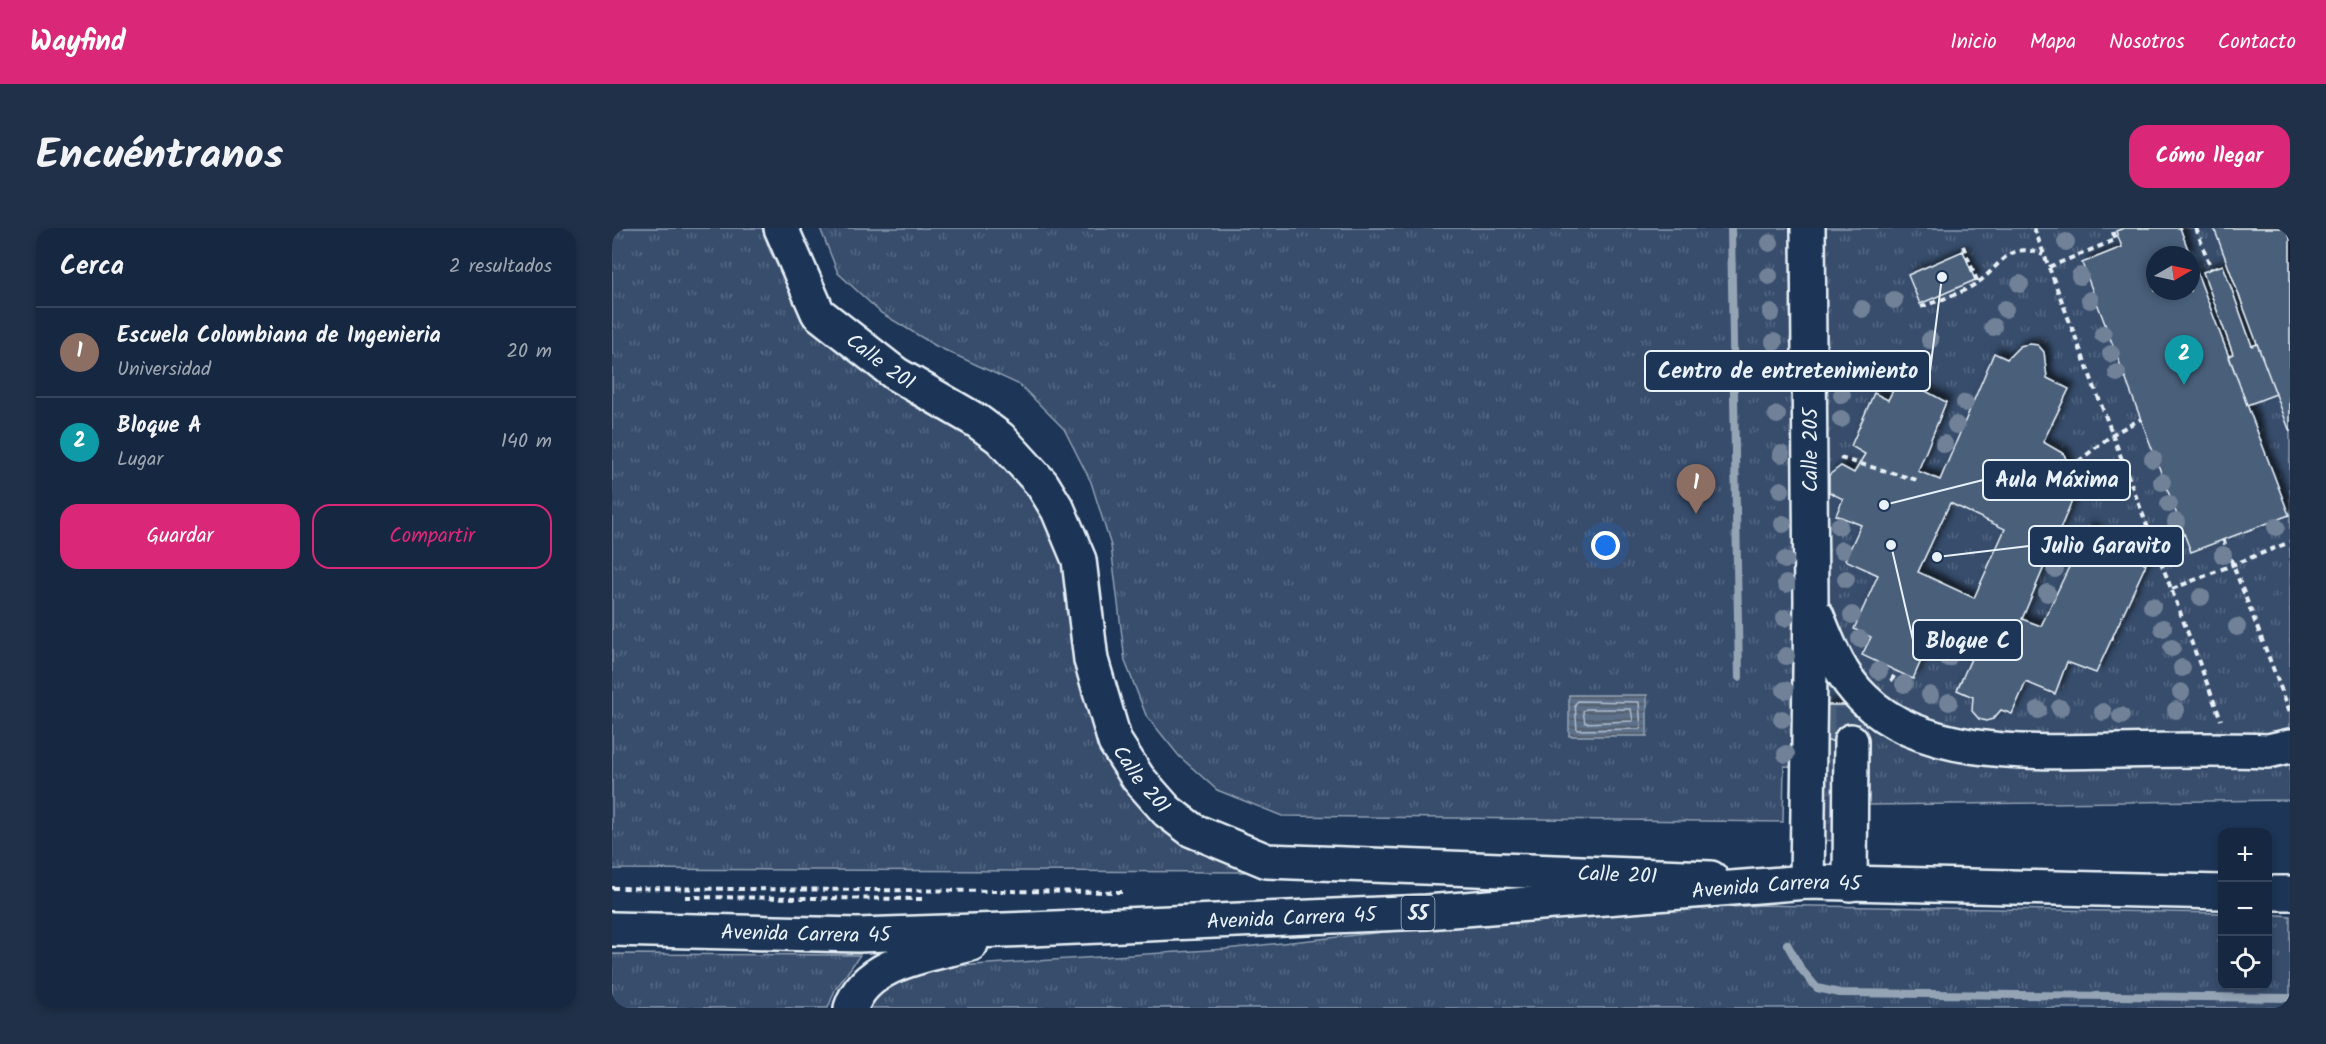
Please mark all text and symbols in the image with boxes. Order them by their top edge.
text: Wayfind [30,20,126,65]
text: Inicio [1950,26,1997,59]
text: Mapa [2030,26,2076,59]
text: Nosotros [2109,26,2185,59]
text: Contacto [2218,26,2296,59]
text: Encuéntranos [36,123,283,190]
button: Cómo llegar [2129,125,2290,188]
text: Cerca [60,246,124,288]
north arrow [2146,246,2200,300]
text: 2 resultados [449,251,552,283]
text: Escuela Colombiana de Ingenieria [117,319,441,354]
street label: Calle 201 [838,325,921,400]
text: 1 [76,336,83,368]
text: 20 m [506,336,552,368]
pin: 2 [2164,336,2204,385]
callout: Centro de entretenimiento [1645,351,1930,391]
text: Universidad [117,354,211,386]
text: Centro de entretenimiento [1658,355,1918,390]
street label: Calle 205 [1795,406,1828,492]
text: Bloque A [117,409,202,444]
text: 2 [74,426,85,458]
text: 140 m [501,426,552,458]
text: Lugar [117,444,163,476]
callout: Aula Máxima [1983,460,2130,500]
pin: 1 [1676,464,1716,514]
text: Aula Máxima [1995,464,2119,499]
button: Guardar [60,504,300,569]
button: Compartir [312,504,552,569]
callout: Julio Garavito [2029,526,2183,566]
text: Julio Garavito [2041,530,2171,565]
your location [1591,531,1620,560]
callout: Bloque C [1913,620,2022,660]
text: Bloque C [1926,625,2010,660]
street label: Calle 201 [1103,739,1178,822]
map controls [2218,828,2272,990]
button: + [2218,828,2272,882]
street label: Calle 201 [1577,858,1658,894]
street label: Avenida Carrera 45 [1690,867,1863,909]
button: − [2218,882,2272,936]
road number: 55 [1402,896,1434,930]
street label: Avenida Carrera 45 [1206,899,1379,939]
street label: Avenida Carrera 45 [721,917,893,953]
button: locate [2218,936,2272,990]

